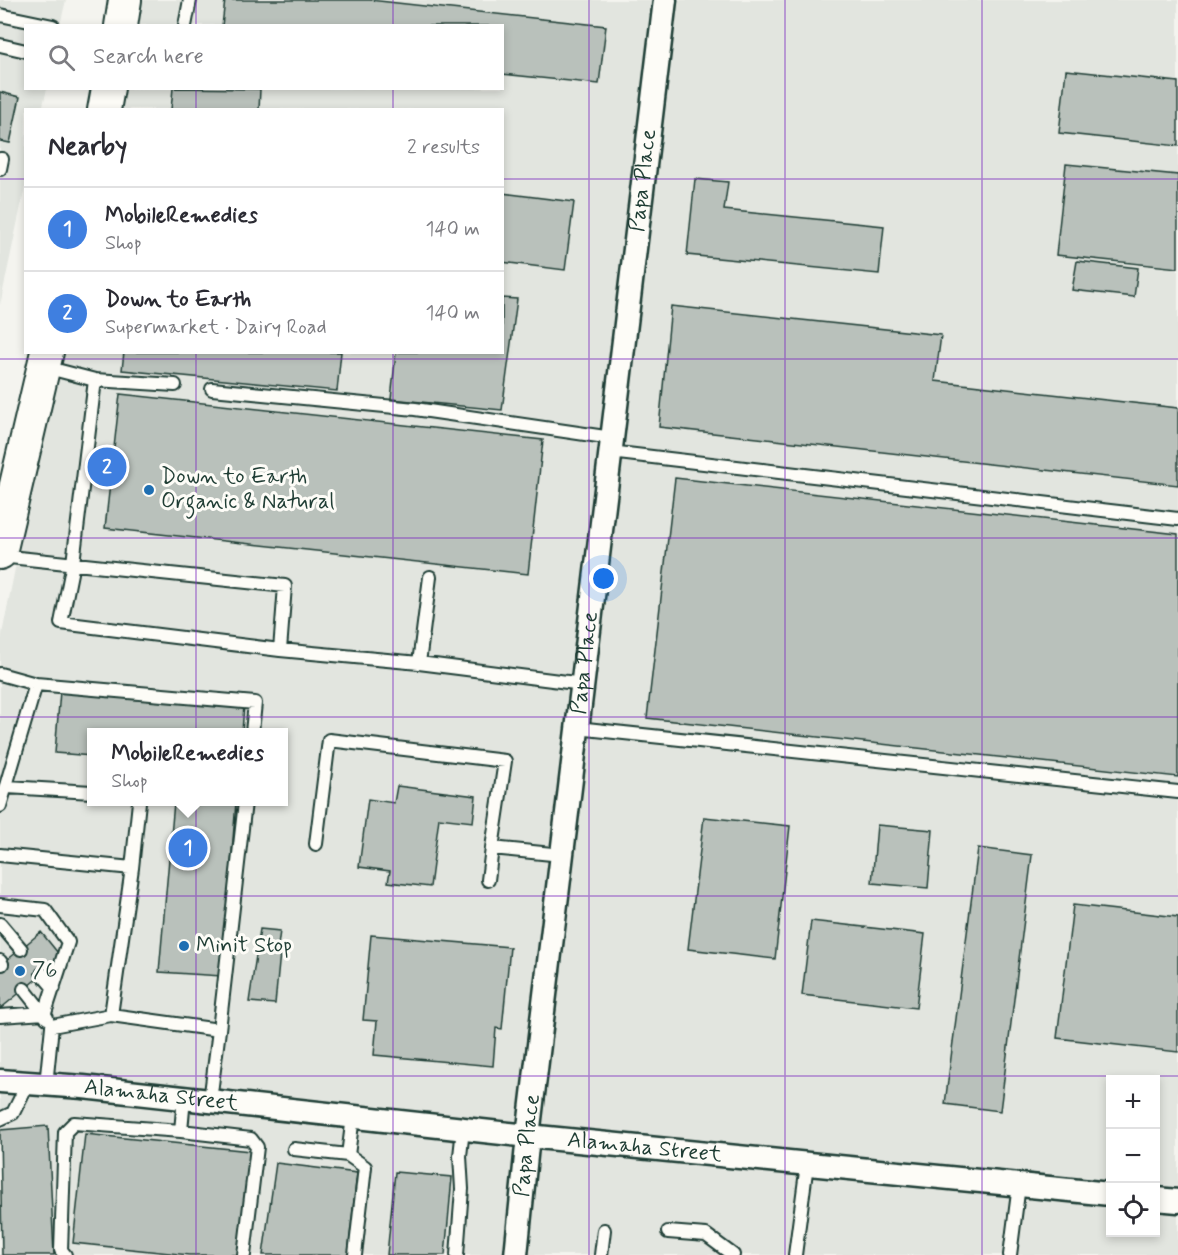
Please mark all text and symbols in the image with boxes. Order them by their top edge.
search box [24,24,504,90]
icon: search [45,41,78,74]
text: Search here [93,43,204,71]
street label: Papa Place [623,127,663,233]
text: Nearby [48,130,127,164]
text: 2 results [407,134,480,161]
text: MobileRemedies [105,202,258,230]
text: 1 [63,216,72,243]
text: 140 m [426,216,480,243]
text: Shop [105,230,142,257]
text: Down to Earth [105,286,251,314]
text: 2 [63,300,72,327]
text: 140 m [426,300,480,327]
text: Supermarket · Dairy Road [105,314,327,341]
pin: 2 [88,444,126,490]
place label: Down to Earth Organic & Natural [161,463,335,519]
marker: Down to Earth Organic & Natural [142,483,156,497]
your location [589,564,618,593]
street label: Papa Place [565,610,605,716]
popup [87,728,288,806]
text: MobileRemedies [111,740,264,768]
text: Shop [111,768,148,795]
pin: 1 [168,826,207,870]
place label: Minit Stop [196,932,292,960]
marker: Minit Stop [177,939,191,953]
place label: 76 [32,957,58,985]
marker: 76 [13,964,27,978]
street label: Alamaha Street [83,1073,240,1118]
map controls [1106,1075,1160,1237]
button: + [1106,1075,1160,1129]
street label: Papa Place [508,1092,547,1198]
street label: Alamaha Street [566,1126,723,1169]
button: − [1106,1129,1160,1183]
button: locate [1106,1183,1160,1237]

